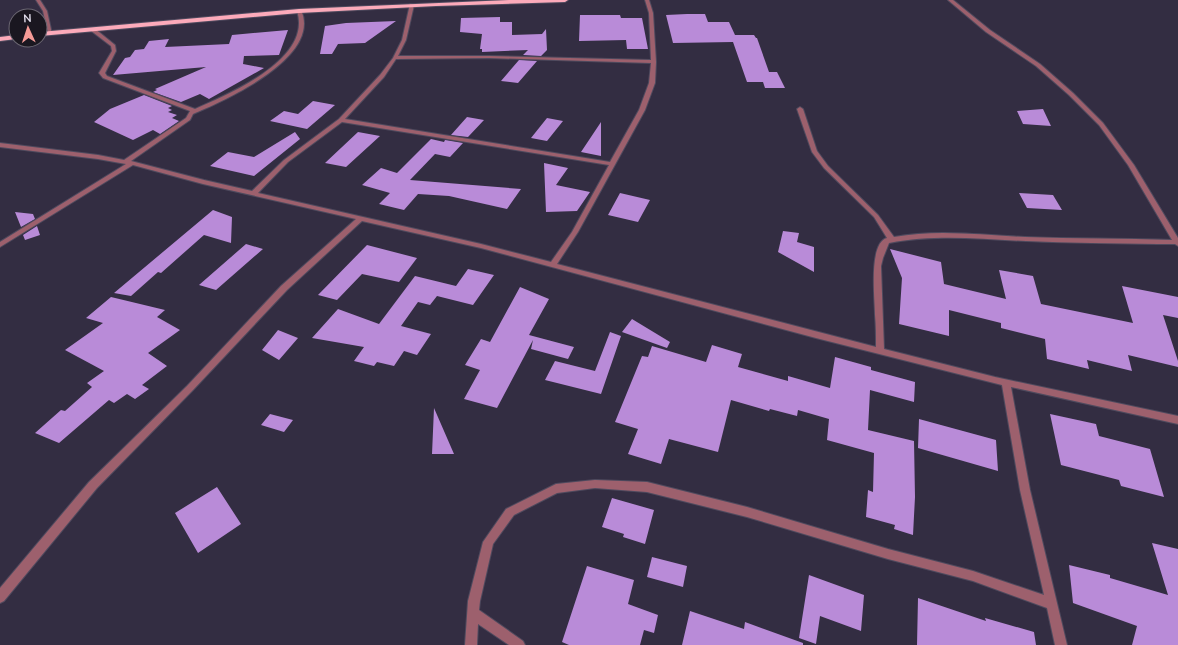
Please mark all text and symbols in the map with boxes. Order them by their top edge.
north arrow [8,8,48,48]
text: N [23,11,32,26]

